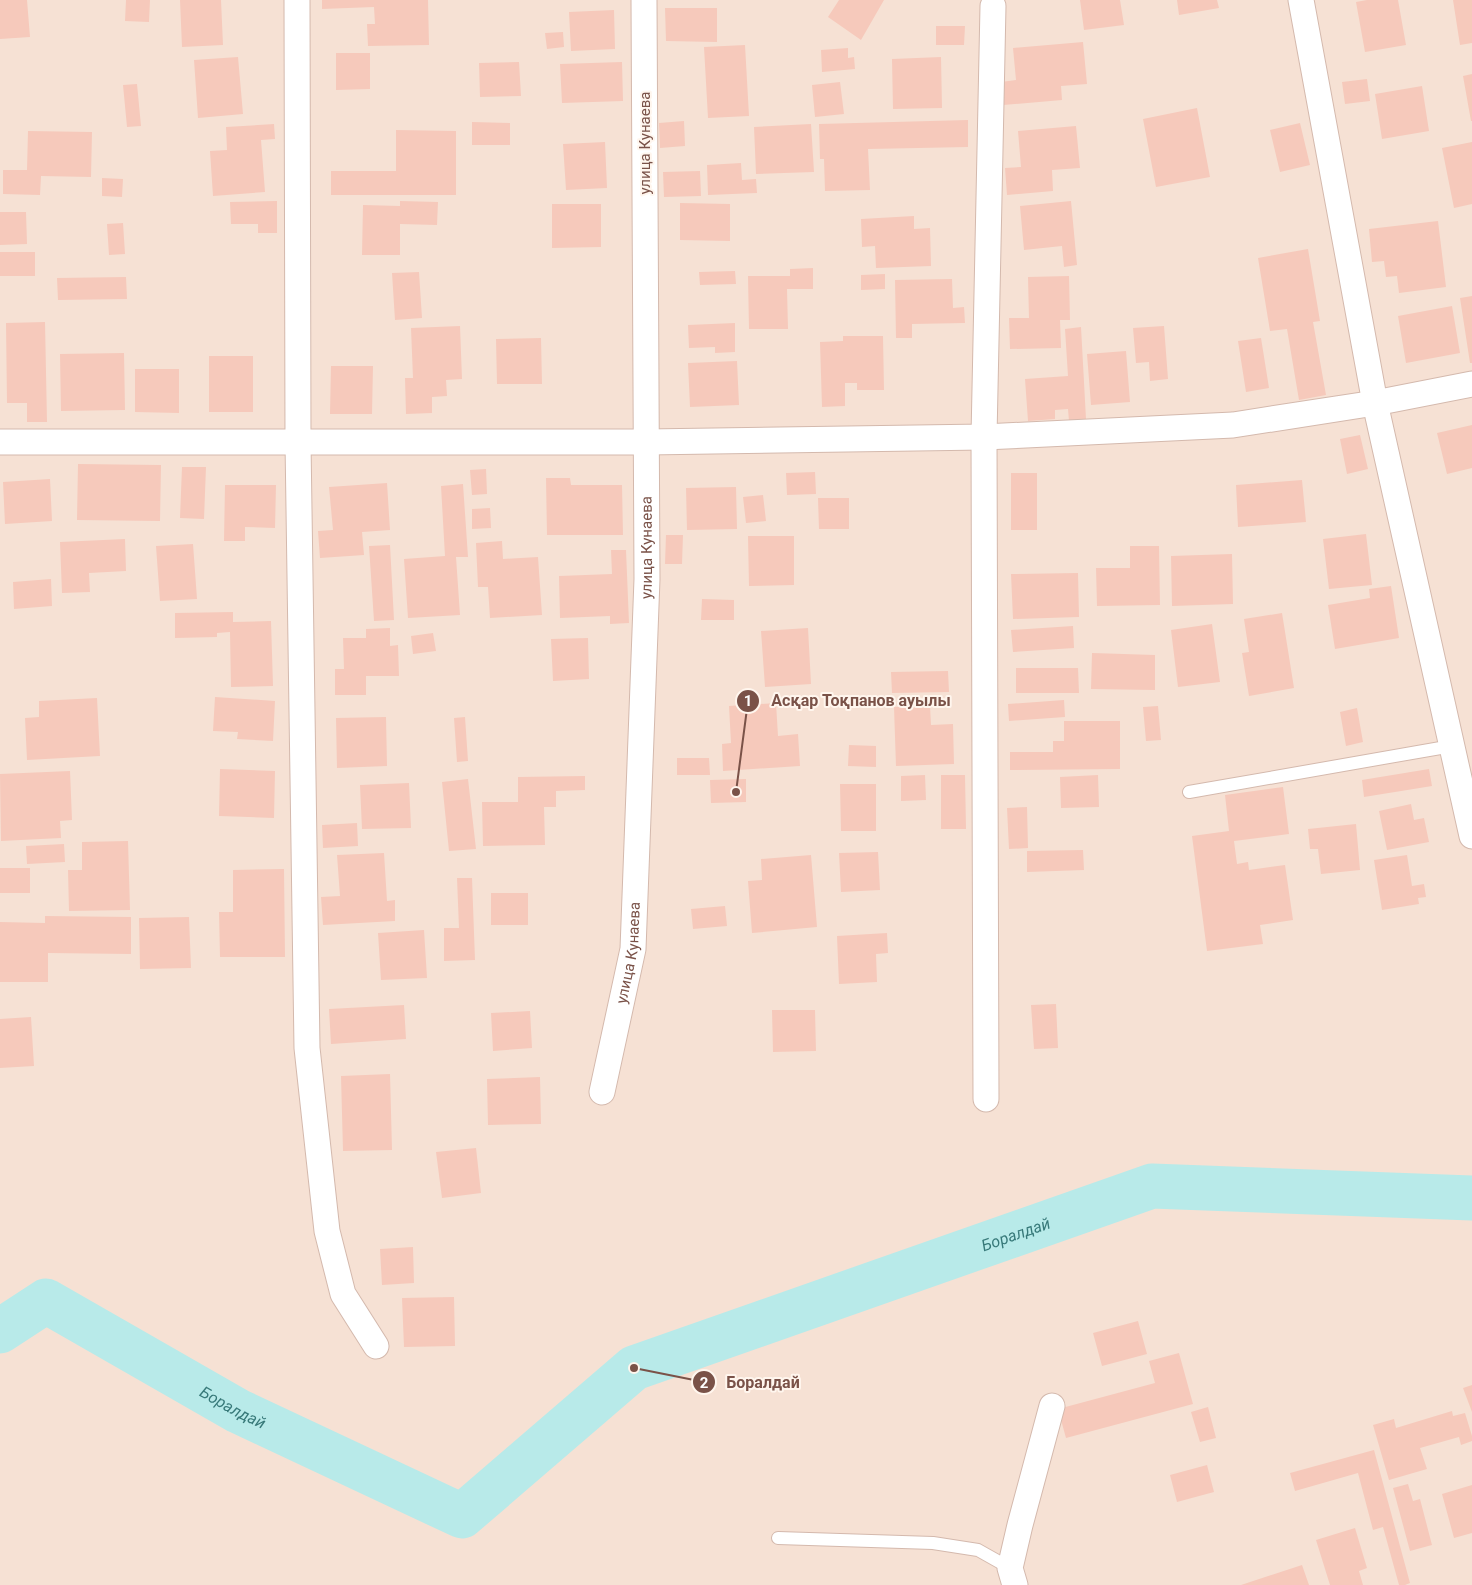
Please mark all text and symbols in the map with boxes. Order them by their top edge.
street label: улица Кунаева [636,92,654,194]
street label: улица Кунаева [637,496,656,599]
callout: Асқар Тоқпанов ауылы [736,685,961,716]
text: Асқар Тоқпанов ауылы [771,691,951,710]
text: 1 [744,692,752,710]
street label: улица Кунаева [612,902,644,1005]
water label: Боралдай [979,1213,1053,1255]
callout: Боралдай [691,1367,810,1398]
text: Боралдай [726,1373,800,1392]
text: 2 [700,1374,709,1392]
water label: Боралдай [197,1382,269,1432]

